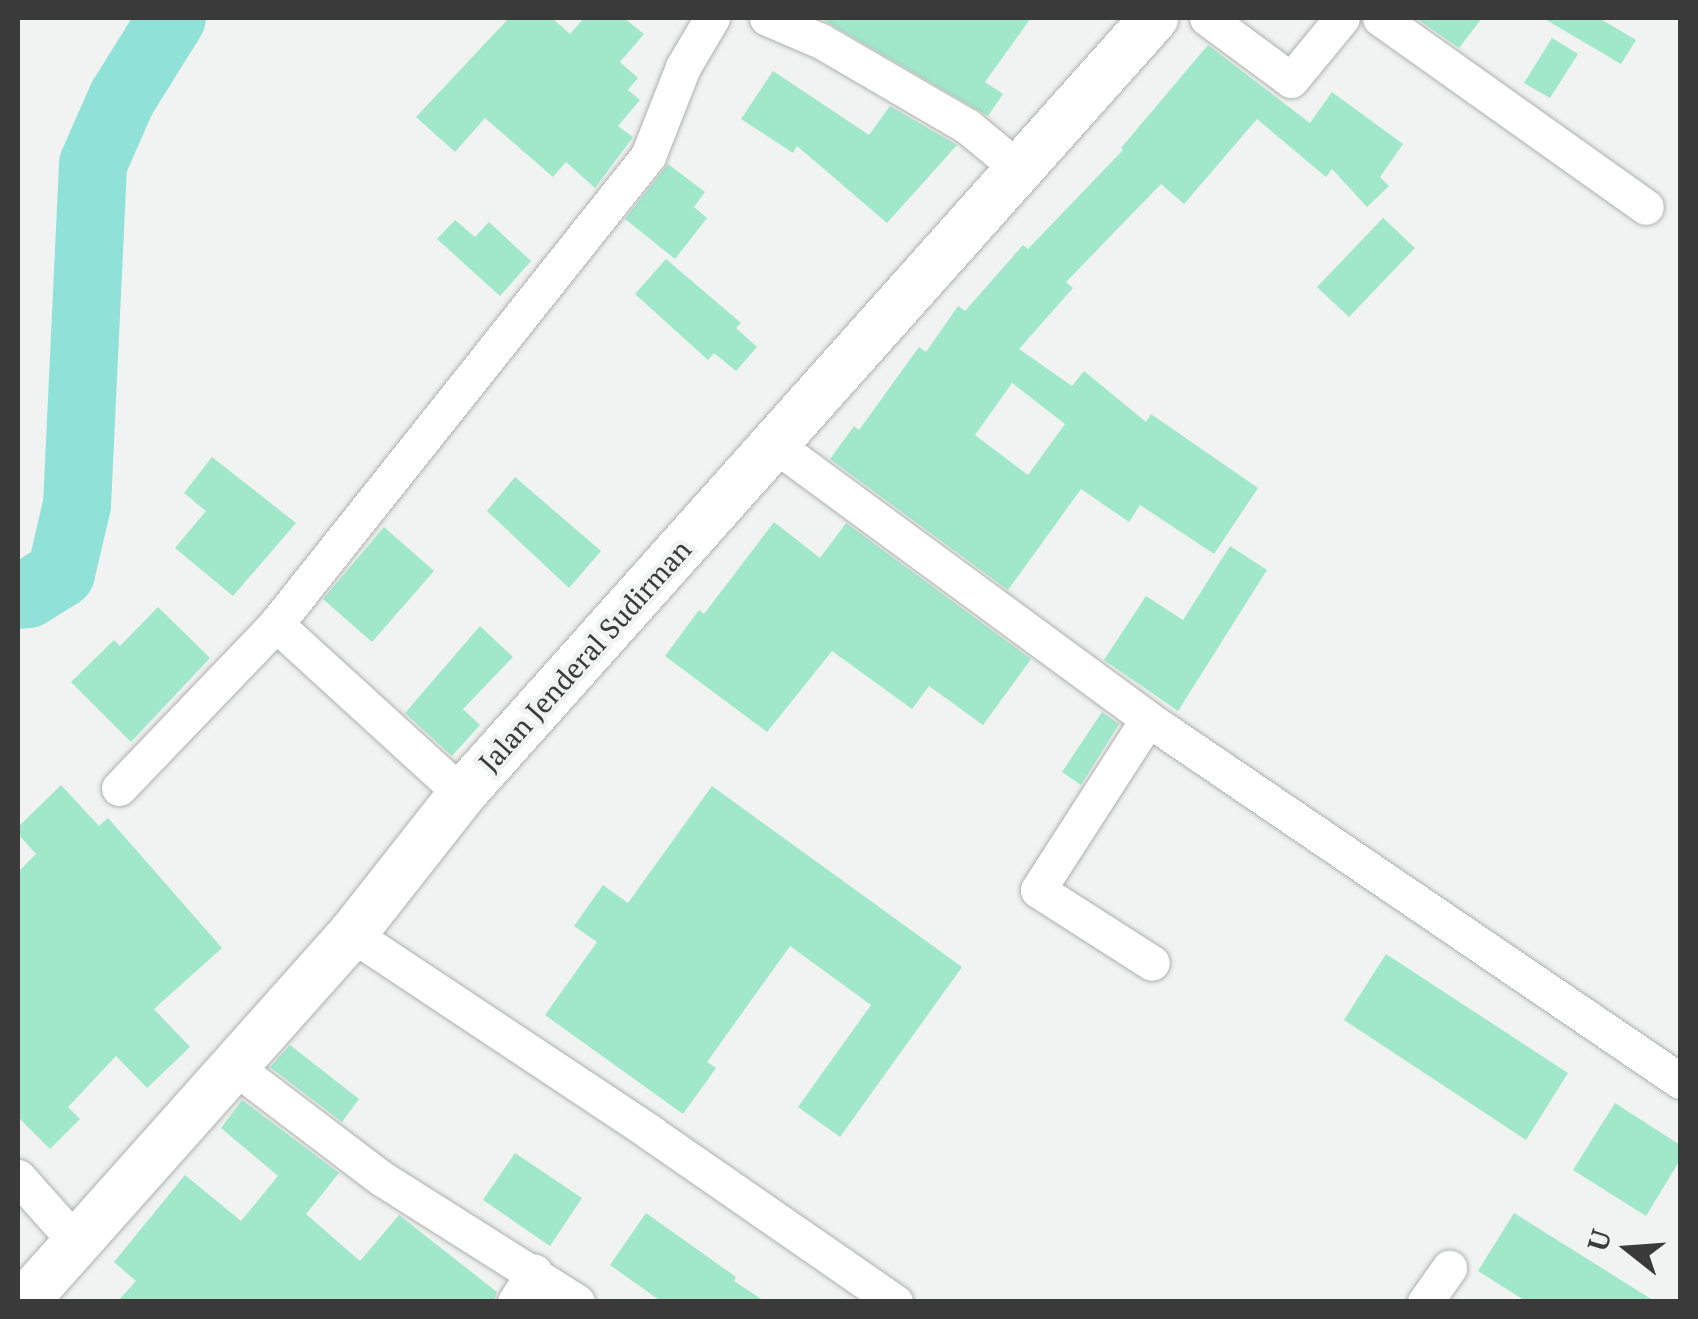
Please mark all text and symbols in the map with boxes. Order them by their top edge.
street label: Jalan Jenderal Sudirman [472,533,698,779]
north arrow [1578,1199,1678,1299]
text: U [1578,1225,1619,1255]

